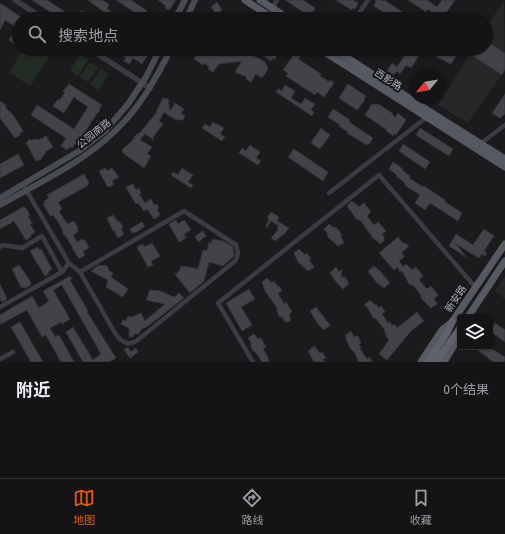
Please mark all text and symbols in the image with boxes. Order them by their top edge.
search box [12,12,493,56]
icon: search [26,23,48,45]
text: 搜索地点 [58,27,118,45]
street label: 西影路 [372,67,404,93]
north arrow [409,68,445,104]
street label: 公园南路 [75,117,113,151]
street label: 新安路 [443,283,469,315]
map controls [457,314,493,350]
button: layers [457,314,493,350]
text: 附近 [16,380,50,401]
text: 0个结果 [443,382,489,397]
tab: 地图 [73,487,95,527]
tab: 路线 [241,487,263,527]
tab: 收藏 [410,487,432,527]

